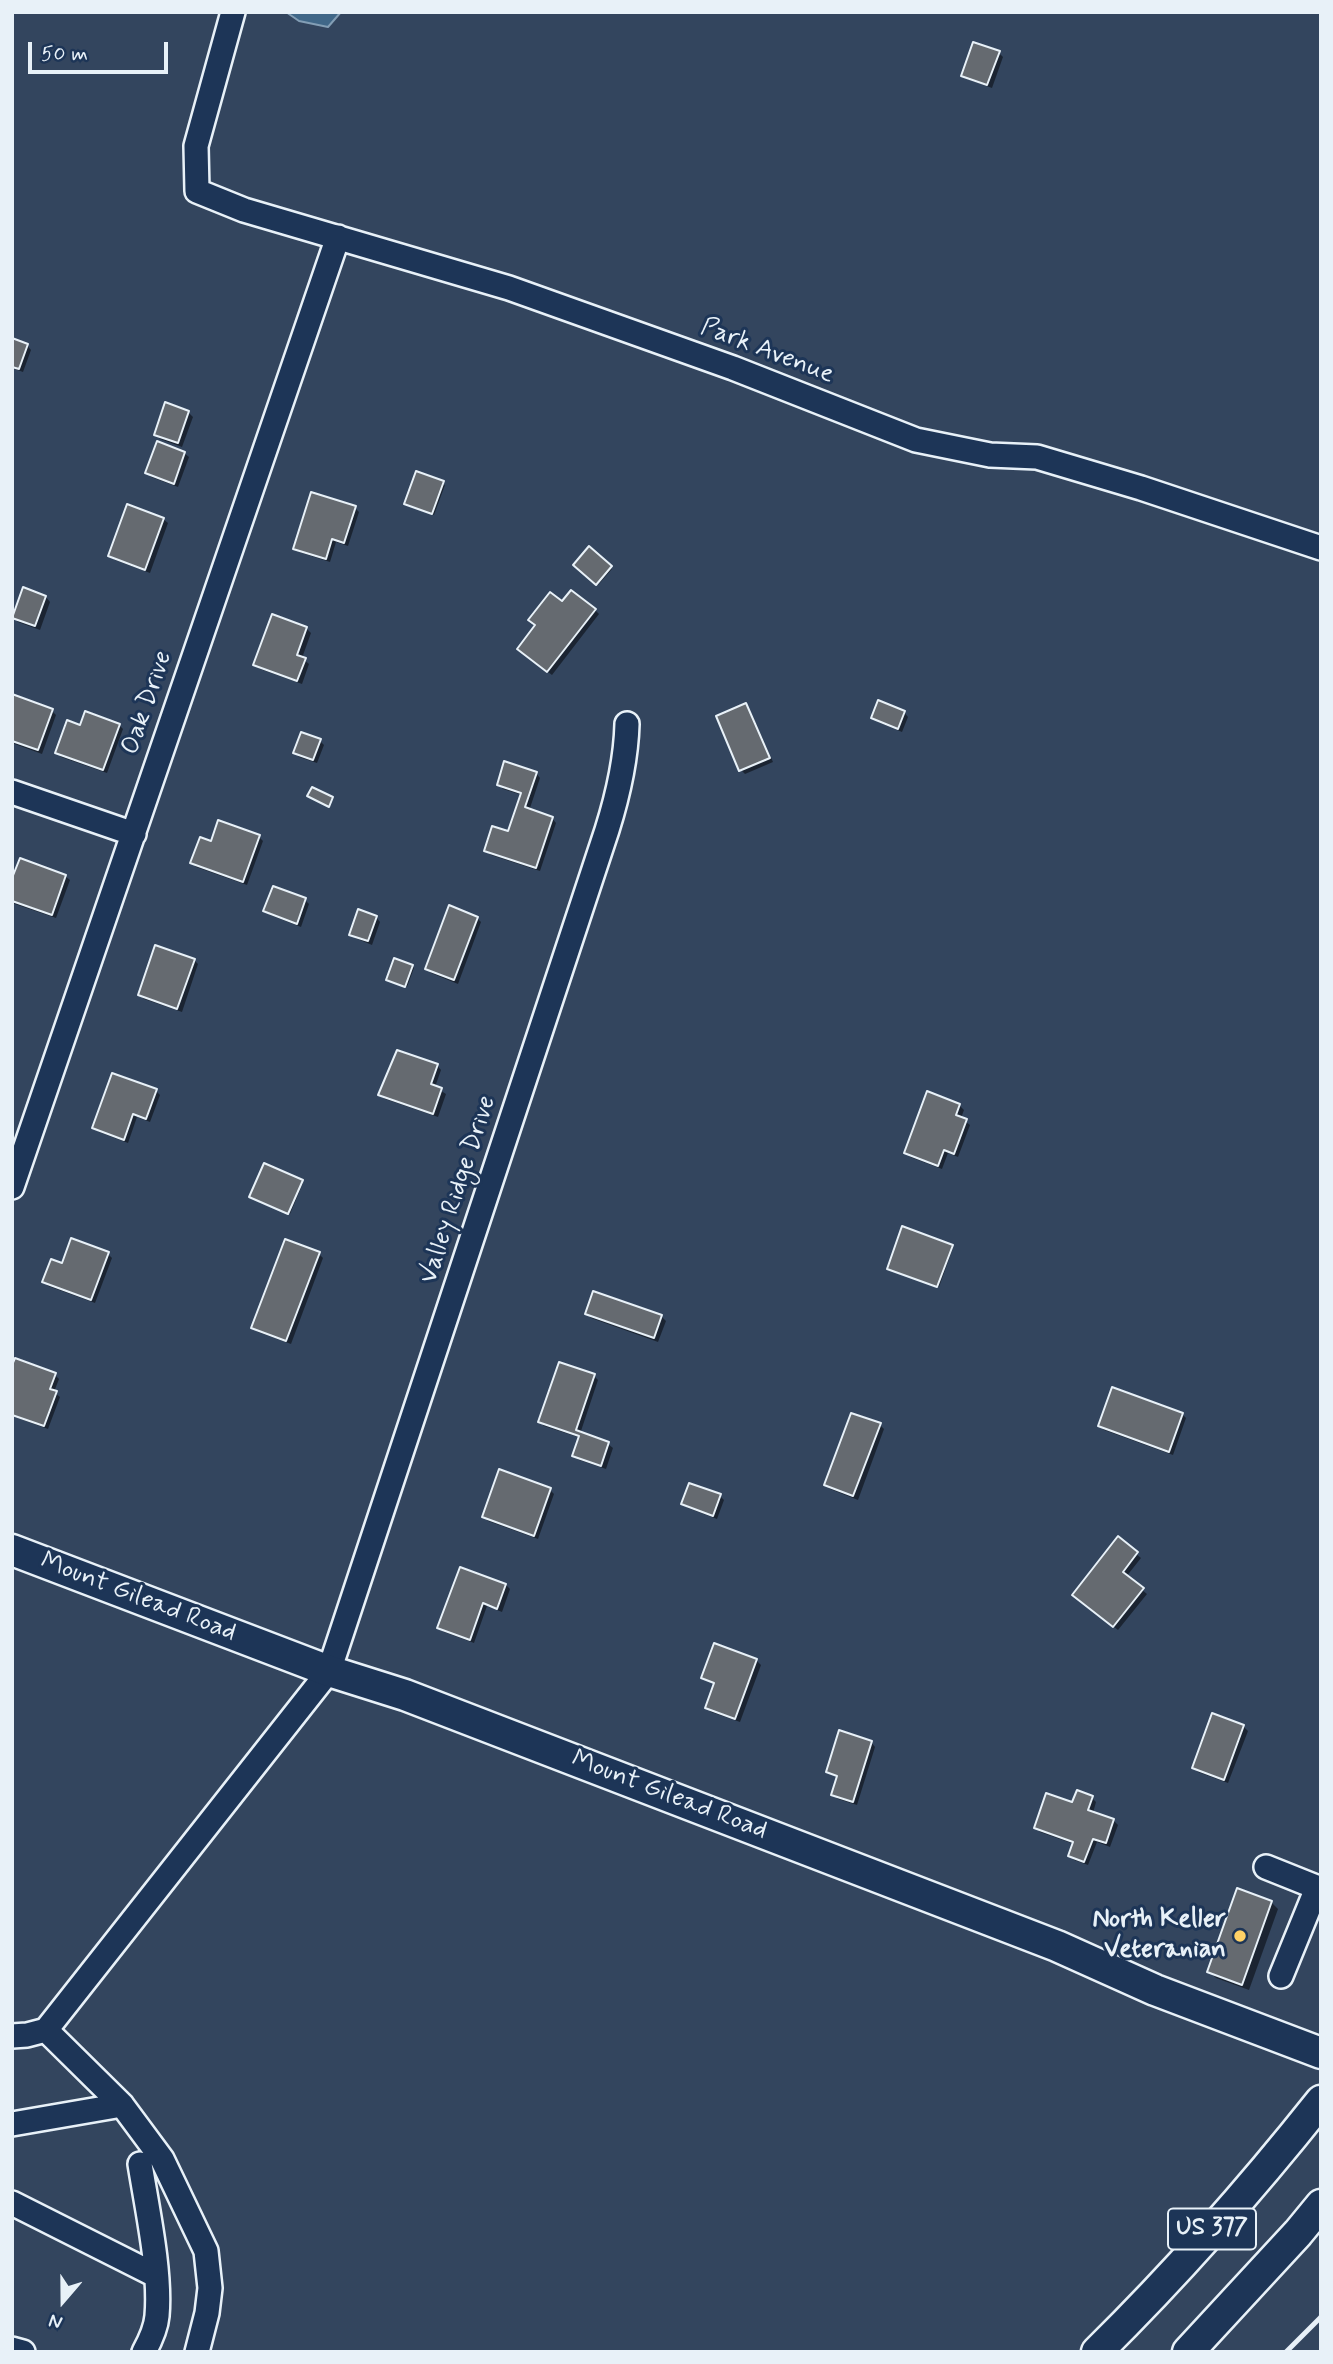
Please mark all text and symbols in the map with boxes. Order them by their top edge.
scale bar [32,28,172,72]
text: 50 m [41,40,88,68]
street label: Park Avenue [696,312,838,392]
street label: Oak Drive [116,647,180,759]
street label: Valley Ridge Drive [414,1092,504,1288]
street label: Mount Gilead Road [36,1546,240,1650]
street label: Mount Gilead Road [567,1744,771,1848]
place label: North Keller Veteranian [1093,1905,1226,1966]
marker: North Keller Veteranian [1232,1928,1248,1944]
road number: US 377 [1168,2208,1256,2250]
north arrow [28,2266,98,2336]
text: N [45,2307,66,2335]

